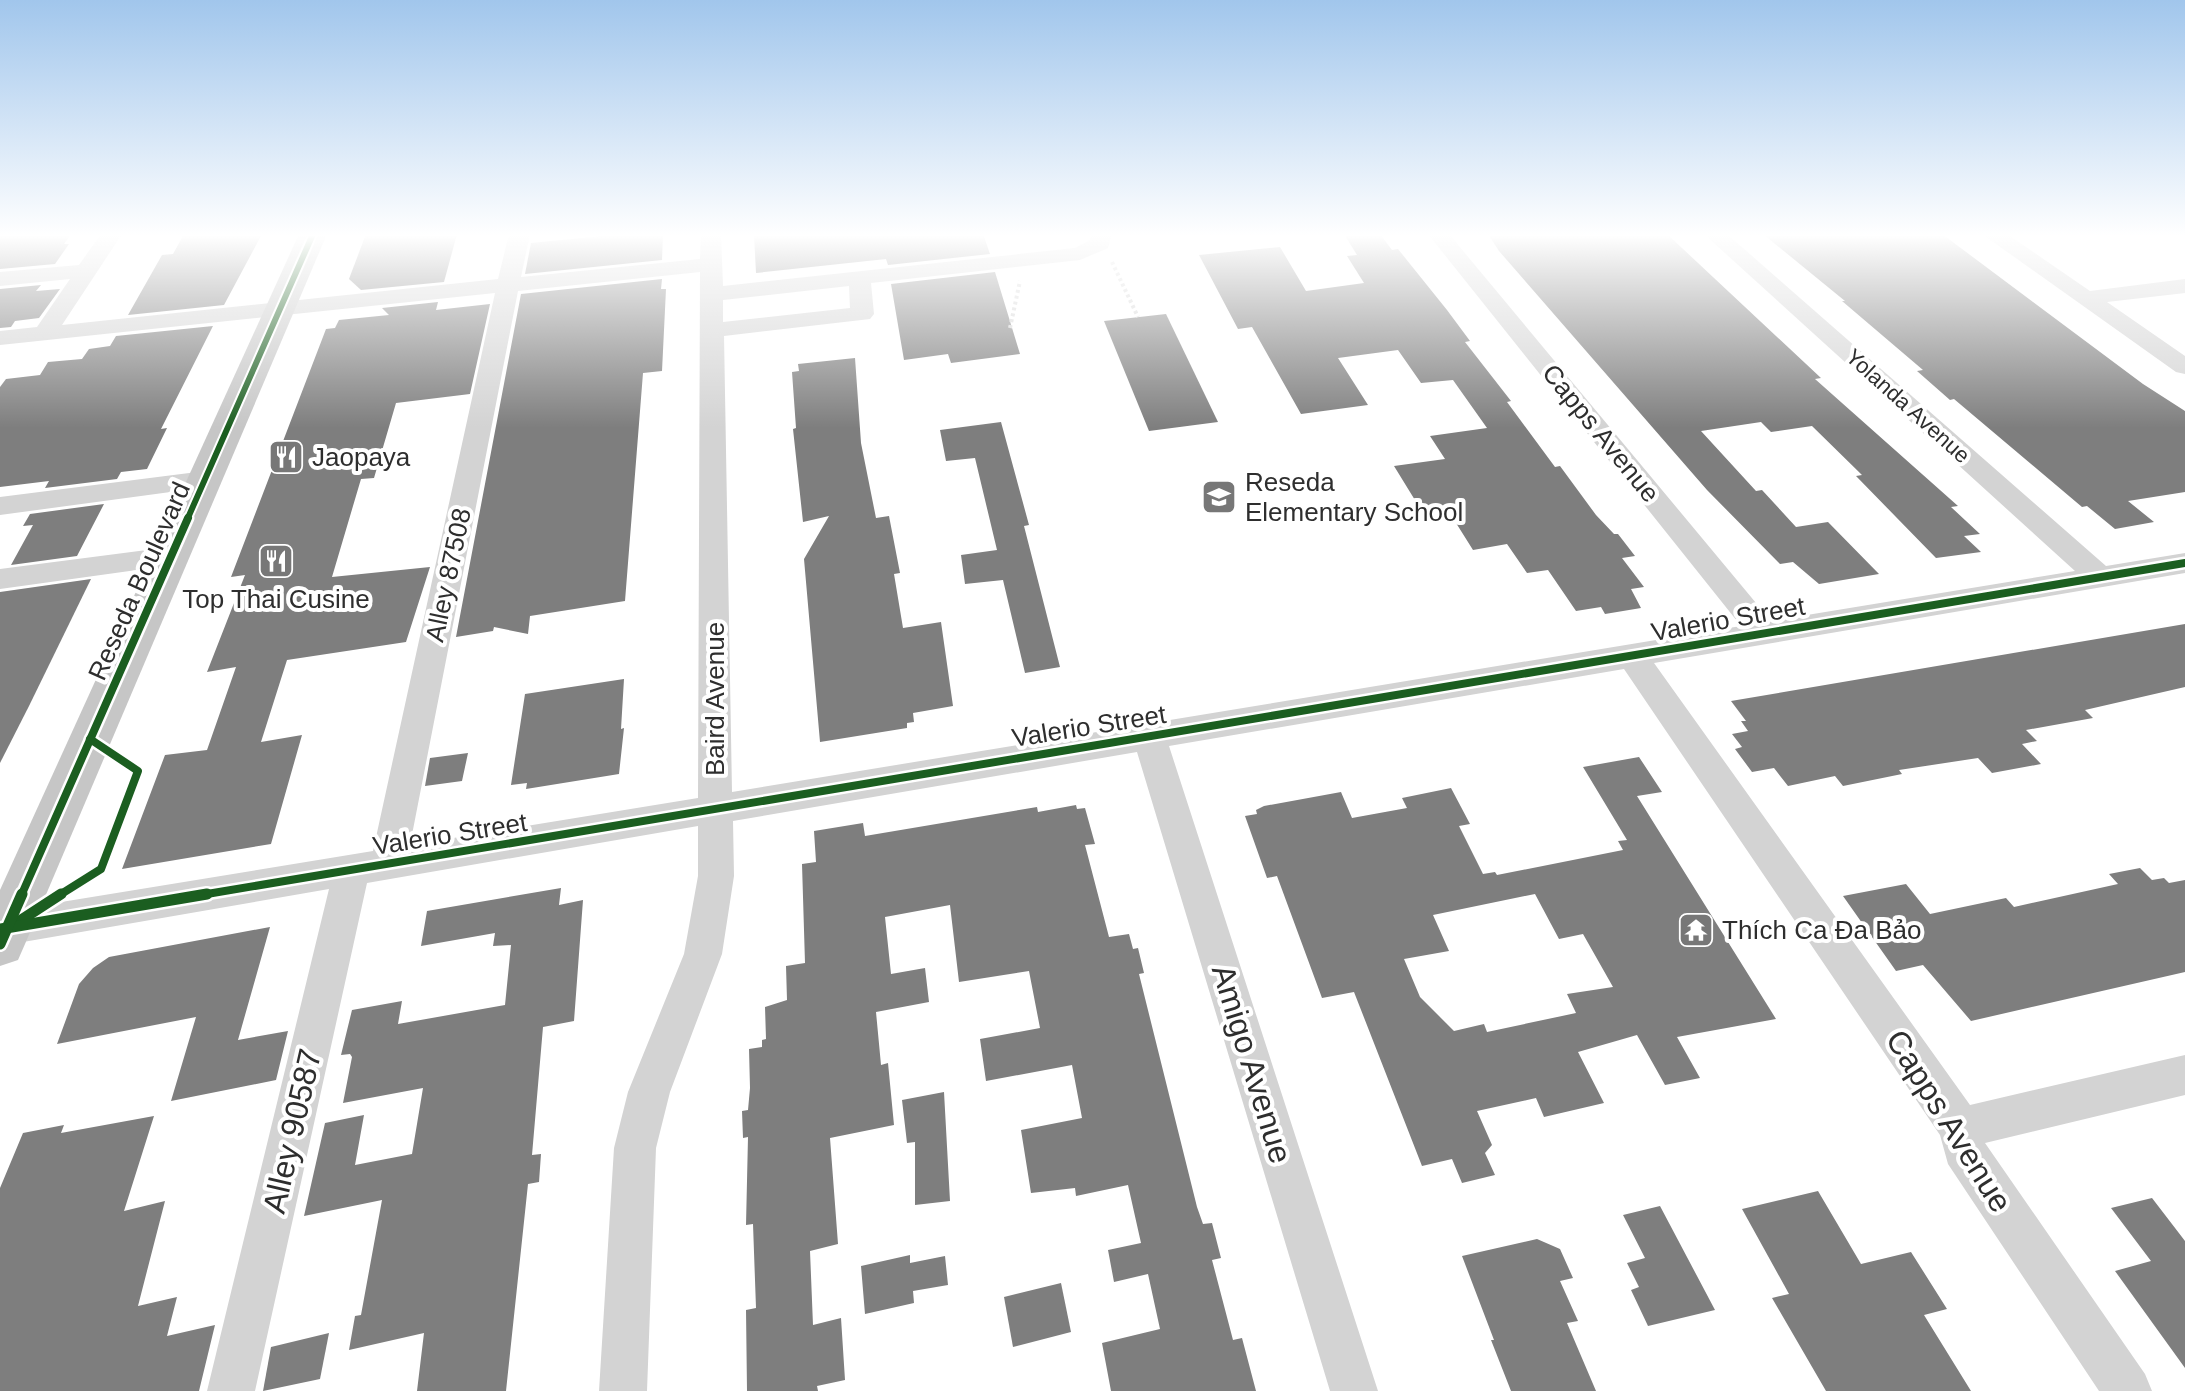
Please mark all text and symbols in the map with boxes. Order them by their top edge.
street label: Yolanda Avenue [1841,344,1975,468]
street label: Capps Avenue [1536,358,1666,508]
restaurant icon: Jaopaya [267,438,305,476]
place label: Jaopaya [312,442,411,472]
place label: Reseda Elementary School [1245,467,1463,527]
street label: Reseda Boulevard [82,477,196,685]
school or university icon: Reseda Elementary School [1200,478,1238,516]
street label: Alley 87508 [419,505,477,645]
restaurant icon: Top Thai Cusine [257,542,295,580]
place label: Top Thai Cusine [182,584,370,614]
street label: Valerio Street [1649,591,1808,647]
street label: Baird Avenue [700,622,730,776]
street label: Valerio Street [1010,699,1169,753]
street label: Valerio Street [371,807,530,861]
temple icon: Thích Ca Đa Bảo [1677,911,1715,949]
place label: Thích Ca Đa Bảo [1722,915,1921,945]
street label: Amigo Avenue [1205,960,1299,1168]
street label: Capps Avenue [1879,1023,2019,1219]
street label: Alley 90587 [256,1045,328,1217]

